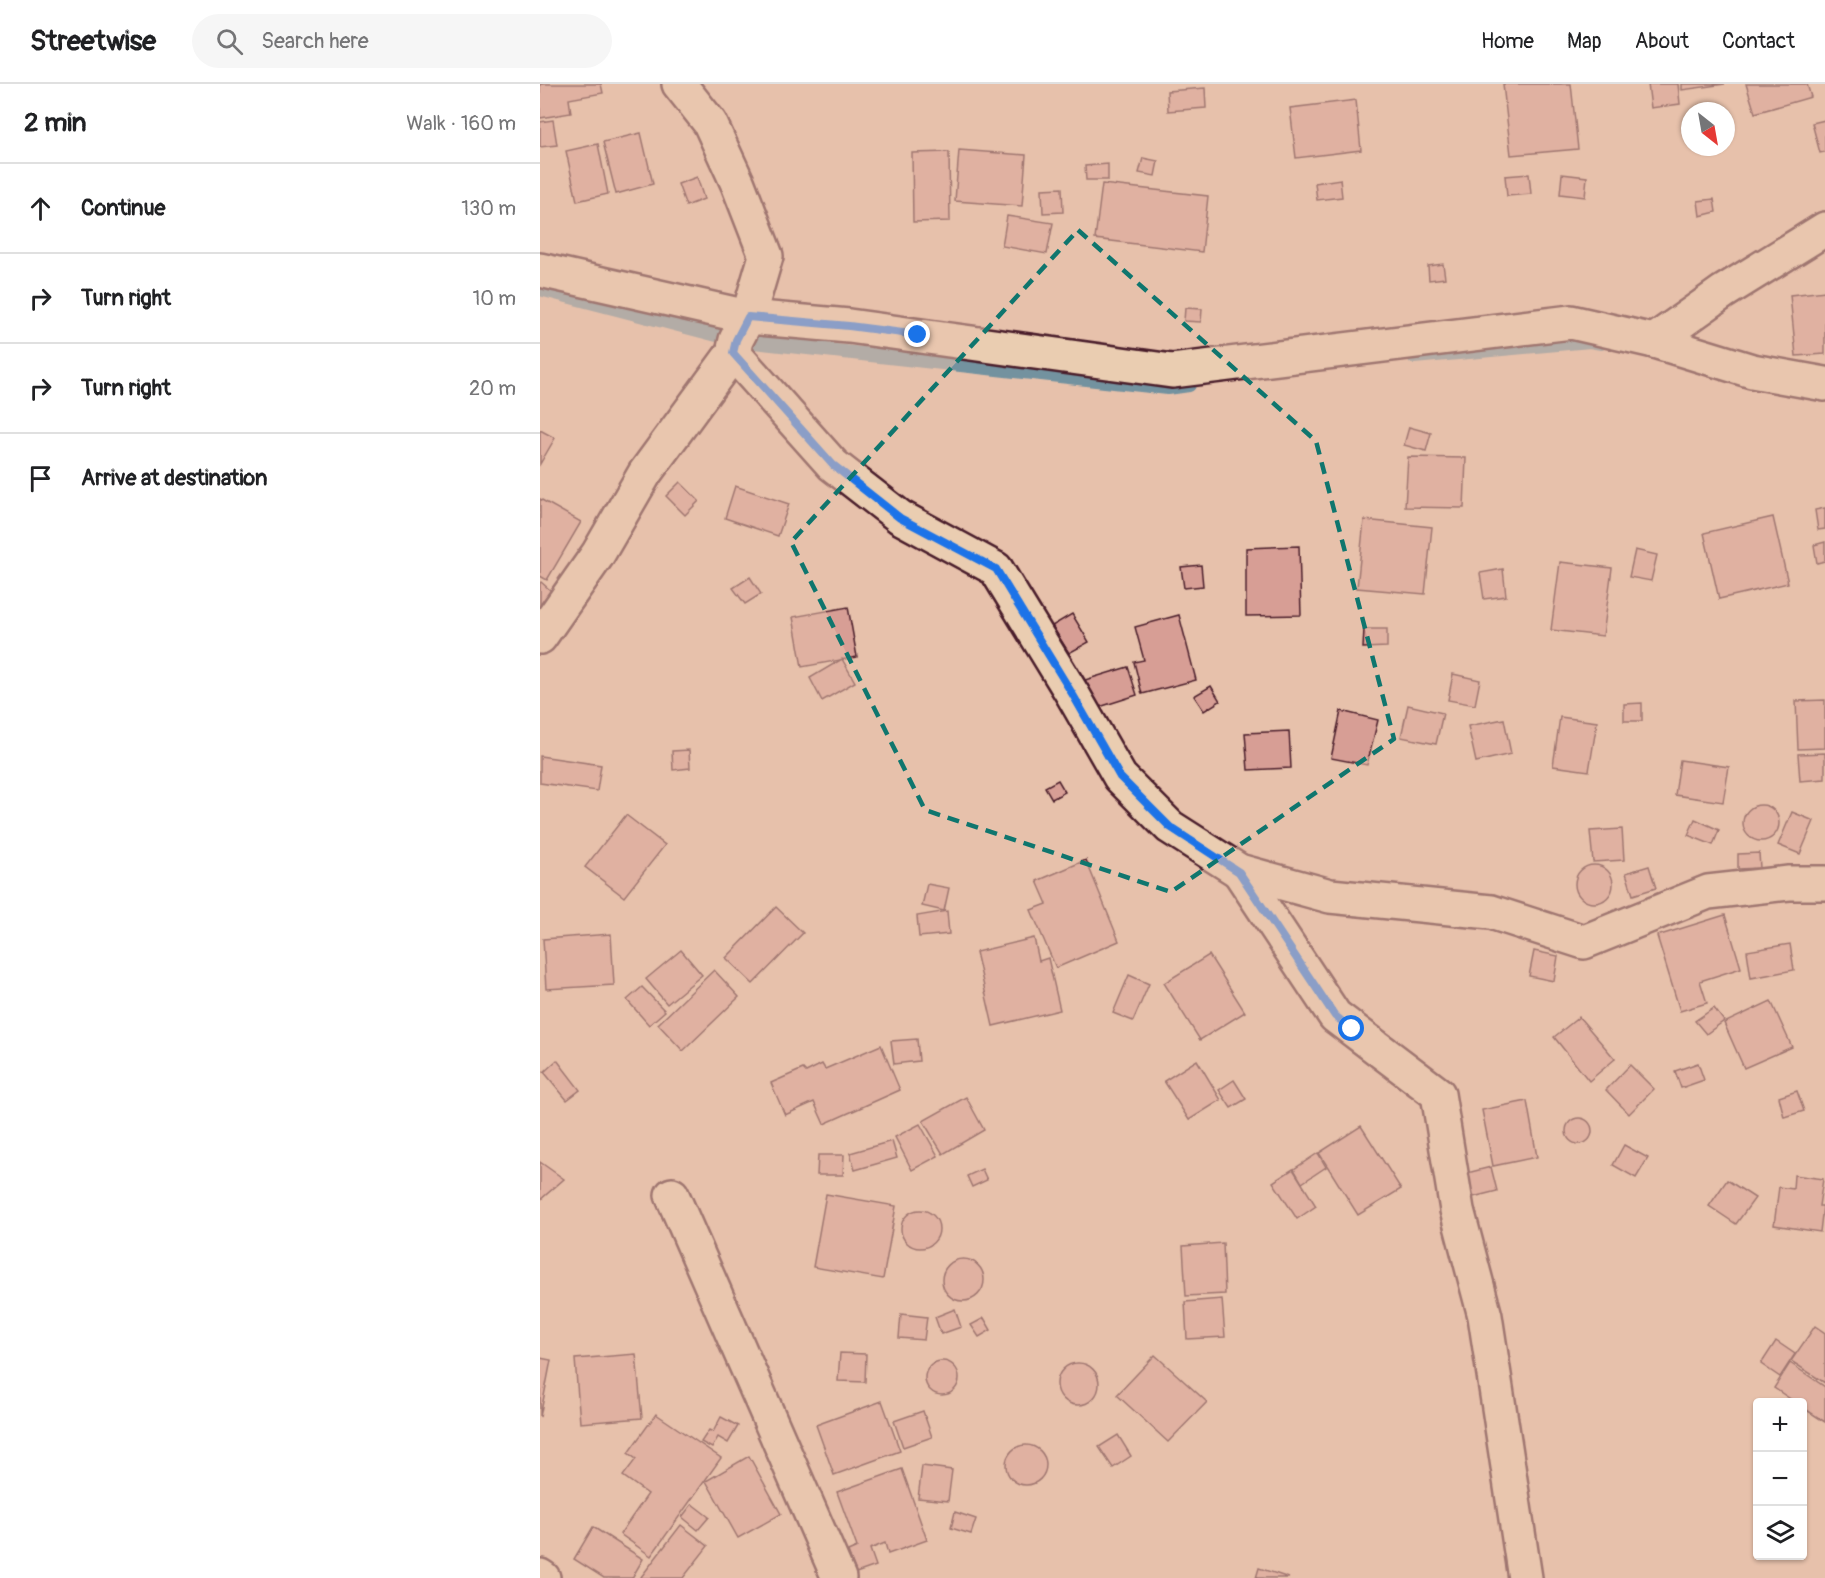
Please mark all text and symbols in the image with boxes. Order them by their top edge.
search box [192,14,612,68]
text: Streetwise [30,24,156,59]
icon: search [213,25,246,58]
text: Search here [261,27,369,55]
text: Home [1481,28,1534,55]
text: Map [1567,28,1602,55]
text: About [1635,28,1689,55]
text: Contact [1722,28,1795,55]
north arrow [1681,102,1735,156]
text: 2 min [24,107,86,139]
text: Walk · 160 m [406,111,516,136]
icon: ahead [24,192,57,225]
text: Continue [81,194,165,222]
text: 130 m [461,196,516,221]
icon: right [24,282,57,315]
text: Turn right [81,284,171,312]
text: 10 m [472,286,516,311]
route end [904,321,930,347]
icon: right [24,372,57,405]
text: Turn right [81,374,171,402]
text: 20 m [469,376,516,401]
icon: arrive [24,462,57,495]
text: Arrive at destination [81,464,267,492]
route start [1338,1015,1364,1041]
map controls [1753,1398,1807,1560]
button: + [1753,1398,1807,1452]
button: − [1753,1452,1807,1506]
button: layers [1753,1506,1807,1560]

